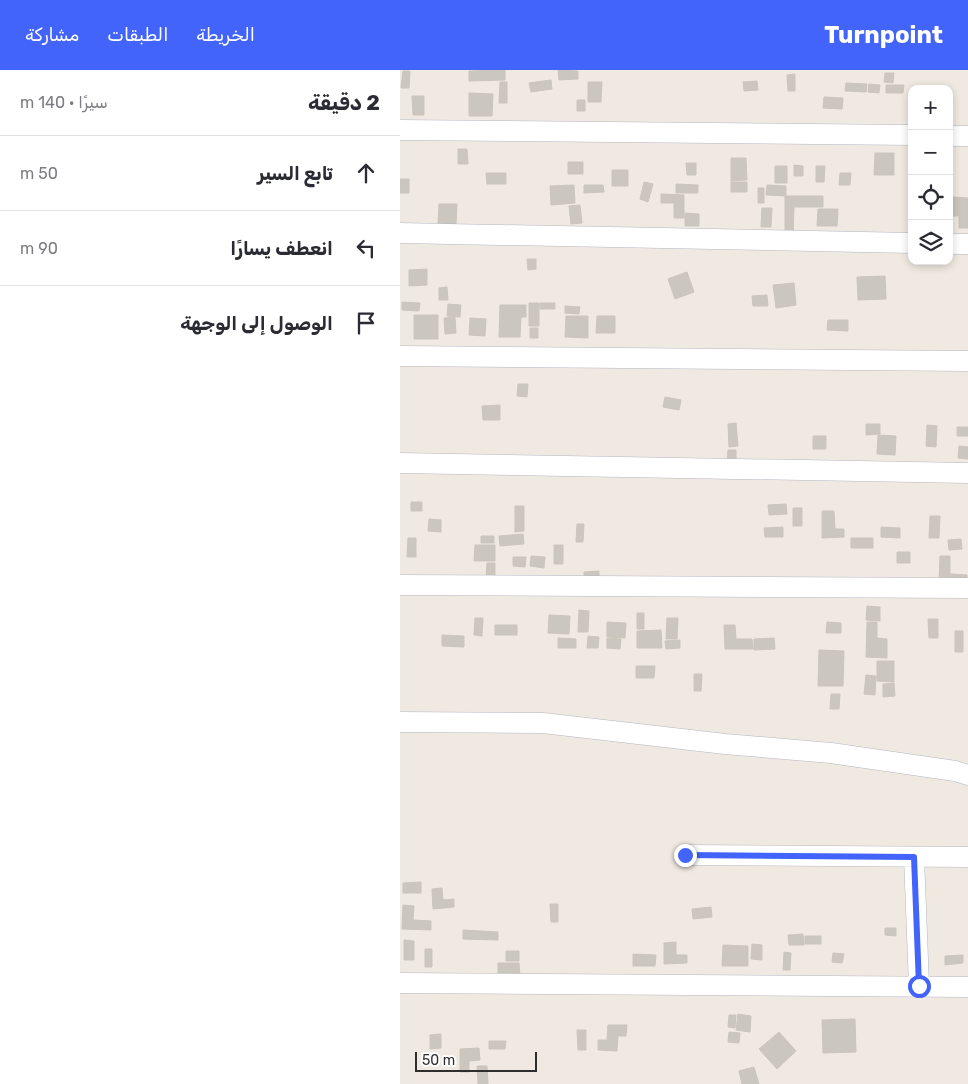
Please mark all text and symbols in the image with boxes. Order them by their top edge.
text: Turnpoint [824,21,943,49]
text: مشاركة [25,24,79,46]
text: الطبقات [107,24,168,46]
text: الخريطة [196,24,255,46]
map controls [908,85,953,265]
button: + [908,85,953,130]
text: 2 دقيقة [308,90,380,115]
text: سيرًا · 140 m [20,93,108,112]
button: − [908,130,953,175]
icon: ahead [352,159,380,187]
text: تابع السير [257,162,333,185]
text: 50 m [20,164,58,183]
button: locate [908,175,953,220]
button: layers [908,220,953,265]
icon: left [352,234,380,262]
text: انعطف يسارًا [230,237,333,260]
text: 90 m [20,239,58,258]
icon: arrive [352,309,380,337]
text: الوصول إلى الوجهة [180,312,333,335]
route end [674,844,697,867]
route start [908,975,931,998]
scale bar [415,1049,538,1072]
text: 50 m [422,1052,455,1069]

